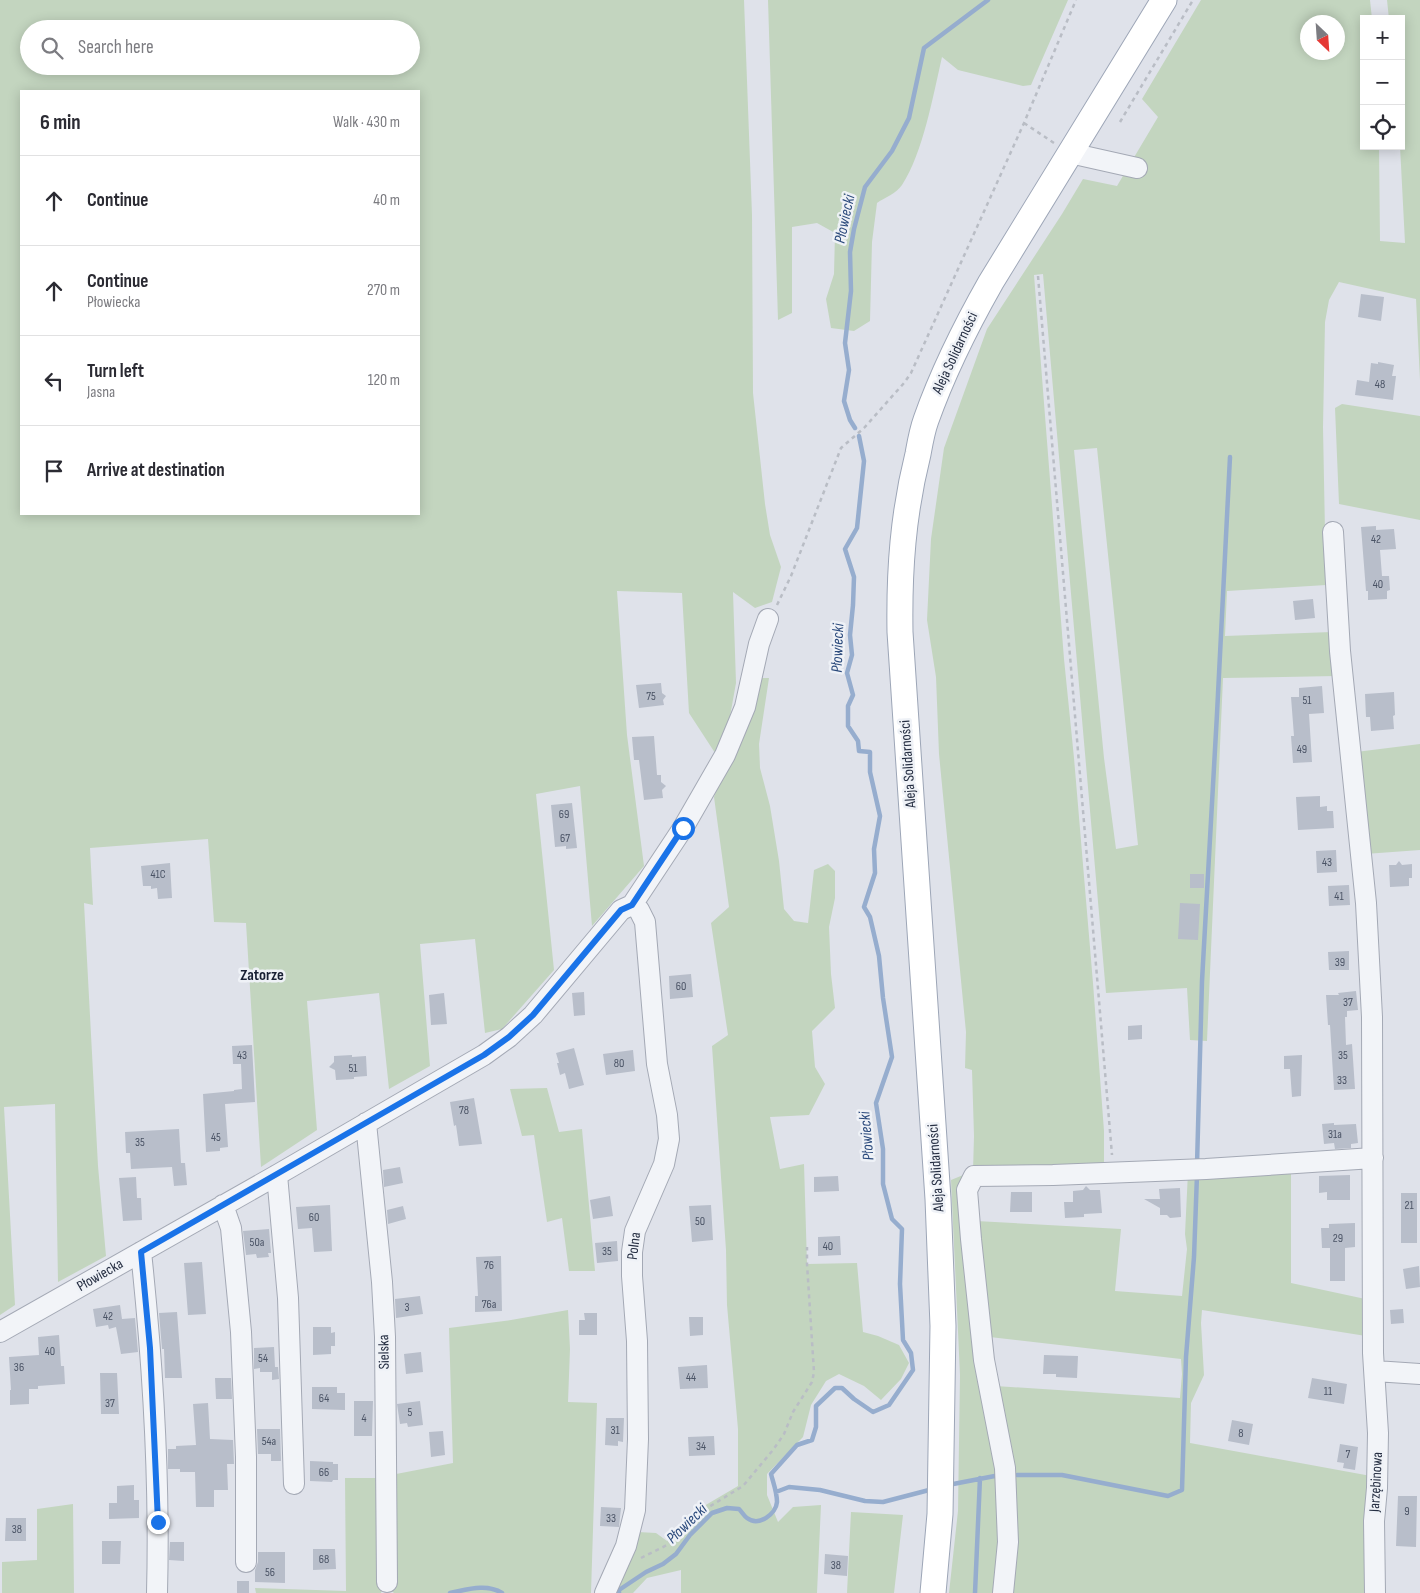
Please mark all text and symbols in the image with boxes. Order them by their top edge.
north arrow [1300,15,1345,60]
map controls [1360,15,1405,150]
button: + [1360,15,1405,60]
search box [20,20,420,75]
icon: search [38,34,66,62]
text: Search here [78,36,154,59]
button: − [1360,60,1405,105]
button: locate [1360,105,1405,150]
text: 6 min [40,110,81,135]
text: Walk · 430 m [333,113,400,132]
icon: ahead [40,187,68,215]
text: Continue [87,189,148,212]
text: 40 m [373,191,400,210]
water label: Płowiecki [831,192,860,245]
text: Continue [87,270,148,293]
icon: ahead [40,277,68,305]
text: 270 m [367,281,400,300]
text: Płowiecka [87,293,140,312]
street label: Aleja Solidarności [927,309,982,398]
text: Turn left [87,360,144,383]
icon: left [40,367,68,395]
text: 120 m [368,371,400,390]
house number: 48 [1375,377,1385,392]
text: Jasna [87,383,115,402]
icon: arrive [40,457,68,485]
text: Arrive at destination [87,459,225,482]
house number: 42 [1371,532,1381,547]
house number: 40 [1373,577,1383,592]
water label: Płowiecki [828,622,848,673]
house number: 75 [646,689,656,704]
house number: 51 [1302,693,1312,708]
street label: Aleja Solidarności [895,719,921,810]
house number: 49 [1297,742,1307,757]
house number: 69 [559,807,569,822]
route start [672,817,695,840]
house number: 67 [560,831,570,846]
house number: 43 [1322,855,1332,870]
house number: 41C [150,867,166,882]
house number: 41 [1334,889,1344,904]
house number: 39 [1335,955,1345,970]
district label: Zatorze [240,966,284,985]
house number: 60 [676,979,686,994]
house number: 37 [1343,995,1353,1010]
house number: 43 [237,1048,247,1063]
house number: 35 [1338,1048,1348,1063]
house number: 80 [614,1056,624,1071]
house number: 51 [348,1061,358,1076]
house number: 33 [1337,1073,1347,1088]
house number: 78 [459,1103,469,1118]
water label: Płowiecki [855,1110,879,1161]
street label: Aleja Solidarności [923,1123,949,1214]
house number: 31a [1328,1127,1342,1142]
house number: 45 [211,1130,221,1145]
house number: 35 [135,1135,145,1150]
house number: 21 [1404,1198,1414,1213]
house number: 60 [309,1210,319,1225]
house number: 50 [695,1214,705,1229]
street label: Polna [623,1231,645,1261]
house number: 29 [1333,1231,1343,1246]
house number: 50a [250,1235,265,1250]
house number: 40 [823,1239,833,1254]
house number: 35 [602,1244,612,1259]
street label: Płowiecka [74,1254,127,1296]
house number: 76 [484,1258,494,1273]
house number: 76a [482,1297,497,1312]
house number: 3 [404,1300,410,1315]
house number: 42 [103,1309,113,1324]
street label: Sielska [374,1334,394,1370]
house number: 40 [45,1344,55,1359]
house number: 54 [258,1351,268,1366]
house number: 36 [14,1360,24,1375]
house number: 44 [686,1370,696,1385]
house number: 11 [1324,1384,1333,1399]
house number: 64 [319,1391,329,1406]
house number: 37 [105,1396,115,1411]
house number: 5 [408,1405,413,1420]
house number: 4 [361,1411,367,1426]
house number: 31 [610,1423,620,1438]
house number: 8 [1238,1426,1244,1441]
house number: 54a [262,1434,277,1449]
house number: 34 [696,1439,706,1454]
house number: 7 [1346,1447,1351,1462]
street label: Jarzębinowa [1365,1451,1387,1513]
house number: 66 [319,1465,329,1480]
water label: Płowiecki [663,1499,712,1548]
house number: 9 [1404,1504,1410,1519]
route end [147,1511,170,1534]
house number: 33 [606,1511,616,1526]
house number: 38 [12,1522,22,1537]
house number: 68 [319,1552,329,1567]
house number: 38 [831,1558,841,1573]
house number: 56 [265,1565,275,1580]

